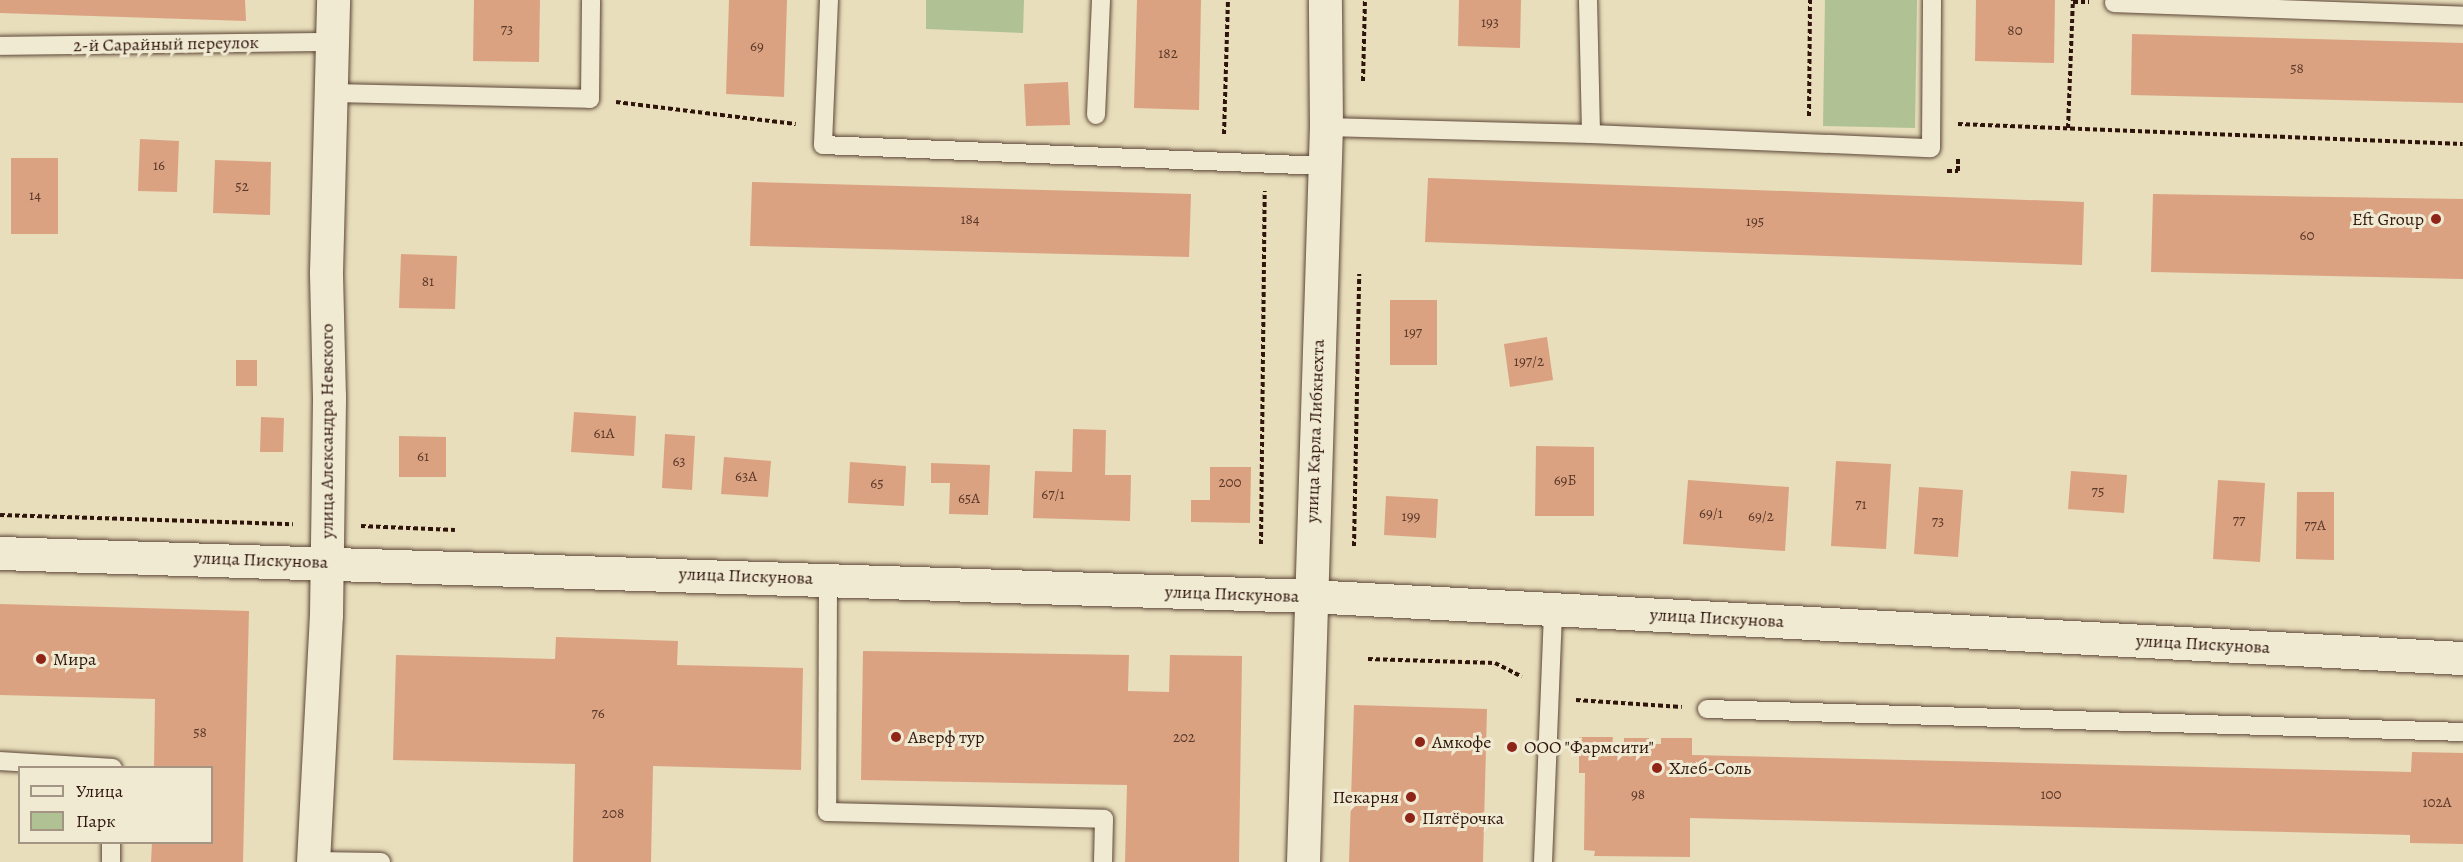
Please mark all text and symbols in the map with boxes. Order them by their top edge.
house number: 193 [1481,14,1499,32]
house number: 73 [501,21,513,39]
house number: 80 [2007,22,2023,40]
street label: 2-й Сарайный переулок [73,32,259,56]
house number: 69 [750,38,764,56]
house number: 182 [1158,45,1178,63]
house number: 58 [2290,60,2304,78]
house number: 16 [153,157,165,175]
house number: 52 [235,178,249,196]
house number: 14 [29,187,41,205]
place label: Eft Group [2352,208,2424,230]
house number: 184 [960,211,980,229]
marker: Eft Group [2429,212,2443,226]
house number: 195 [1746,213,1764,231]
house number: 60 [2300,227,2314,245]
house number: 81 [422,273,434,291]
street label: улица Александра Невского [316,323,338,539]
house number: 197 [1404,324,1422,342]
street label: улица Карла Либкнехта [1301,339,1329,523]
house number: 197/2 [1514,353,1544,371]
house number: 61А [594,425,614,443]
house number: 61 [417,448,429,466]
house number: 63 [672,453,686,471]
house number: 63А [735,468,757,486]
house number: 69Б [1554,472,1576,490]
house number: 200 [1218,474,1242,492]
house number: 65 [870,475,884,493]
house number: 75 [2092,483,2104,501]
house number: 67/1 [1041,486,1065,504]
house number: 65А [958,490,980,508]
house number: 71 [1855,496,1867,514]
house number: 69/1 [1699,505,1723,523]
house number: 199 [1402,508,1420,526]
house number: 69/2 [1748,508,1774,526]
house number: 77 [2233,512,2245,530]
house number: 73 [1932,513,1944,531]
house number: 77А [2304,517,2326,535]
street label: улица Пискунова [193,547,329,573]
street label: улица Пискунова [678,563,814,589]
street label: улица Пискунова [1164,581,1300,607]
street label: улица Пискунова [1649,604,1785,632]
street label: улица Пискунова [2135,630,2271,658]
place label: Мира [53,648,96,670]
marker: Мира [34,652,48,666]
house number: 76 [591,705,605,723]
house number: 58 [193,724,207,742]
place label: Аверф тур [908,726,984,748]
house number: 202 [1173,729,1195,747]
marker: Аверф тур [889,730,903,744]
place label: Амкофе [1432,731,1491,753]
marker: Амкофе [1413,735,1427,749]
place label: ООО "Фармсити" [1524,736,1654,758]
marker: ООО "Фармсити" [1505,740,1519,754]
place label: Хлеб-Соль [1669,757,1751,779]
marker: Хлеб-Соль [1650,761,1664,775]
legend [18,766,213,844]
text: Улица [76,779,123,803]
place label: Пекарня [1332,786,1399,808]
house number: 98 [1631,786,1645,804]
house number: 100 [2040,786,2062,804]
marker: Пекарня [1404,790,1418,804]
house number: 102А [2422,794,2452,812]
house number: 208 [602,805,624,823]
place label: Пятёрочка [1422,807,1504,829]
text: Парк [76,809,116,833]
marker: Пятёрочка [1403,811,1417,825]

